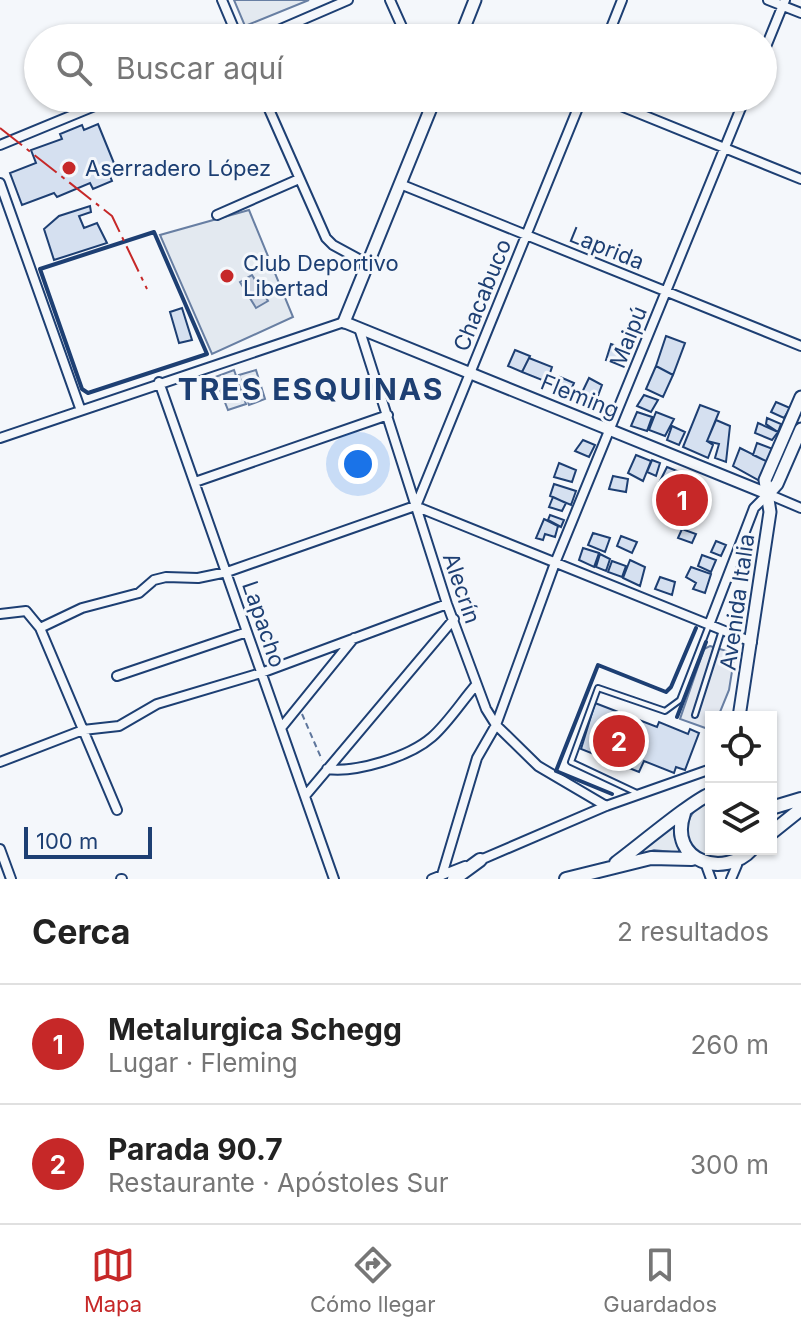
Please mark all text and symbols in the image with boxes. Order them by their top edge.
search box [24,24,777,112]
icon: search [52,46,96,90]
text: Buscar aquí [116,50,283,86]
place label: Aserradero López [85,155,271,181]
marker: Aserradero López [60,159,78,177]
street label: Laprida [566,221,648,275]
street label: Chacabuco [448,235,516,355]
place label: Club Deportivo Libertad [243,250,399,301]
marker: Club Deportivo Libertad [218,267,236,285]
street label: Maipú [604,302,652,372]
street label: Fleming [537,369,623,423]
district label: TRES ESQUINAS [178,371,444,407]
your location [338,444,378,484]
pin: 1 [656,470,708,530]
street label: Avenida Italia [715,532,759,672]
street label: Alecrín [438,549,486,627]
street label: Lapacho [237,577,291,671]
pin: 2 [593,711,645,771]
map controls [705,711,777,855]
button: locate [705,711,777,783]
button: layers [705,783,777,855]
scale bar [24,823,152,859]
text: 100 m [36,828,98,854]
text: Cerca [32,911,131,952]
text: 2 resultados [617,916,769,947]
text: Metalurgica Schegg [108,1011,402,1047]
text: 1 [52,1029,64,1060]
text: 260 m [691,1029,769,1060]
text: Lugar · Fleming [108,1047,298,1078]
text: Parada 90.7 [108,1131,283,1167]
text: 2 [50,1149,66,1180]
text: 300 m [690,1149,769,1180]
text: Restaurante · Apóstoles Sur [108,1167,448,1198]
tab: Mapa [84,1243,142,1317]
tab: Cómo llegar [310,1243,435,1317]
tab: Guardados [603,1243,717,1317]

